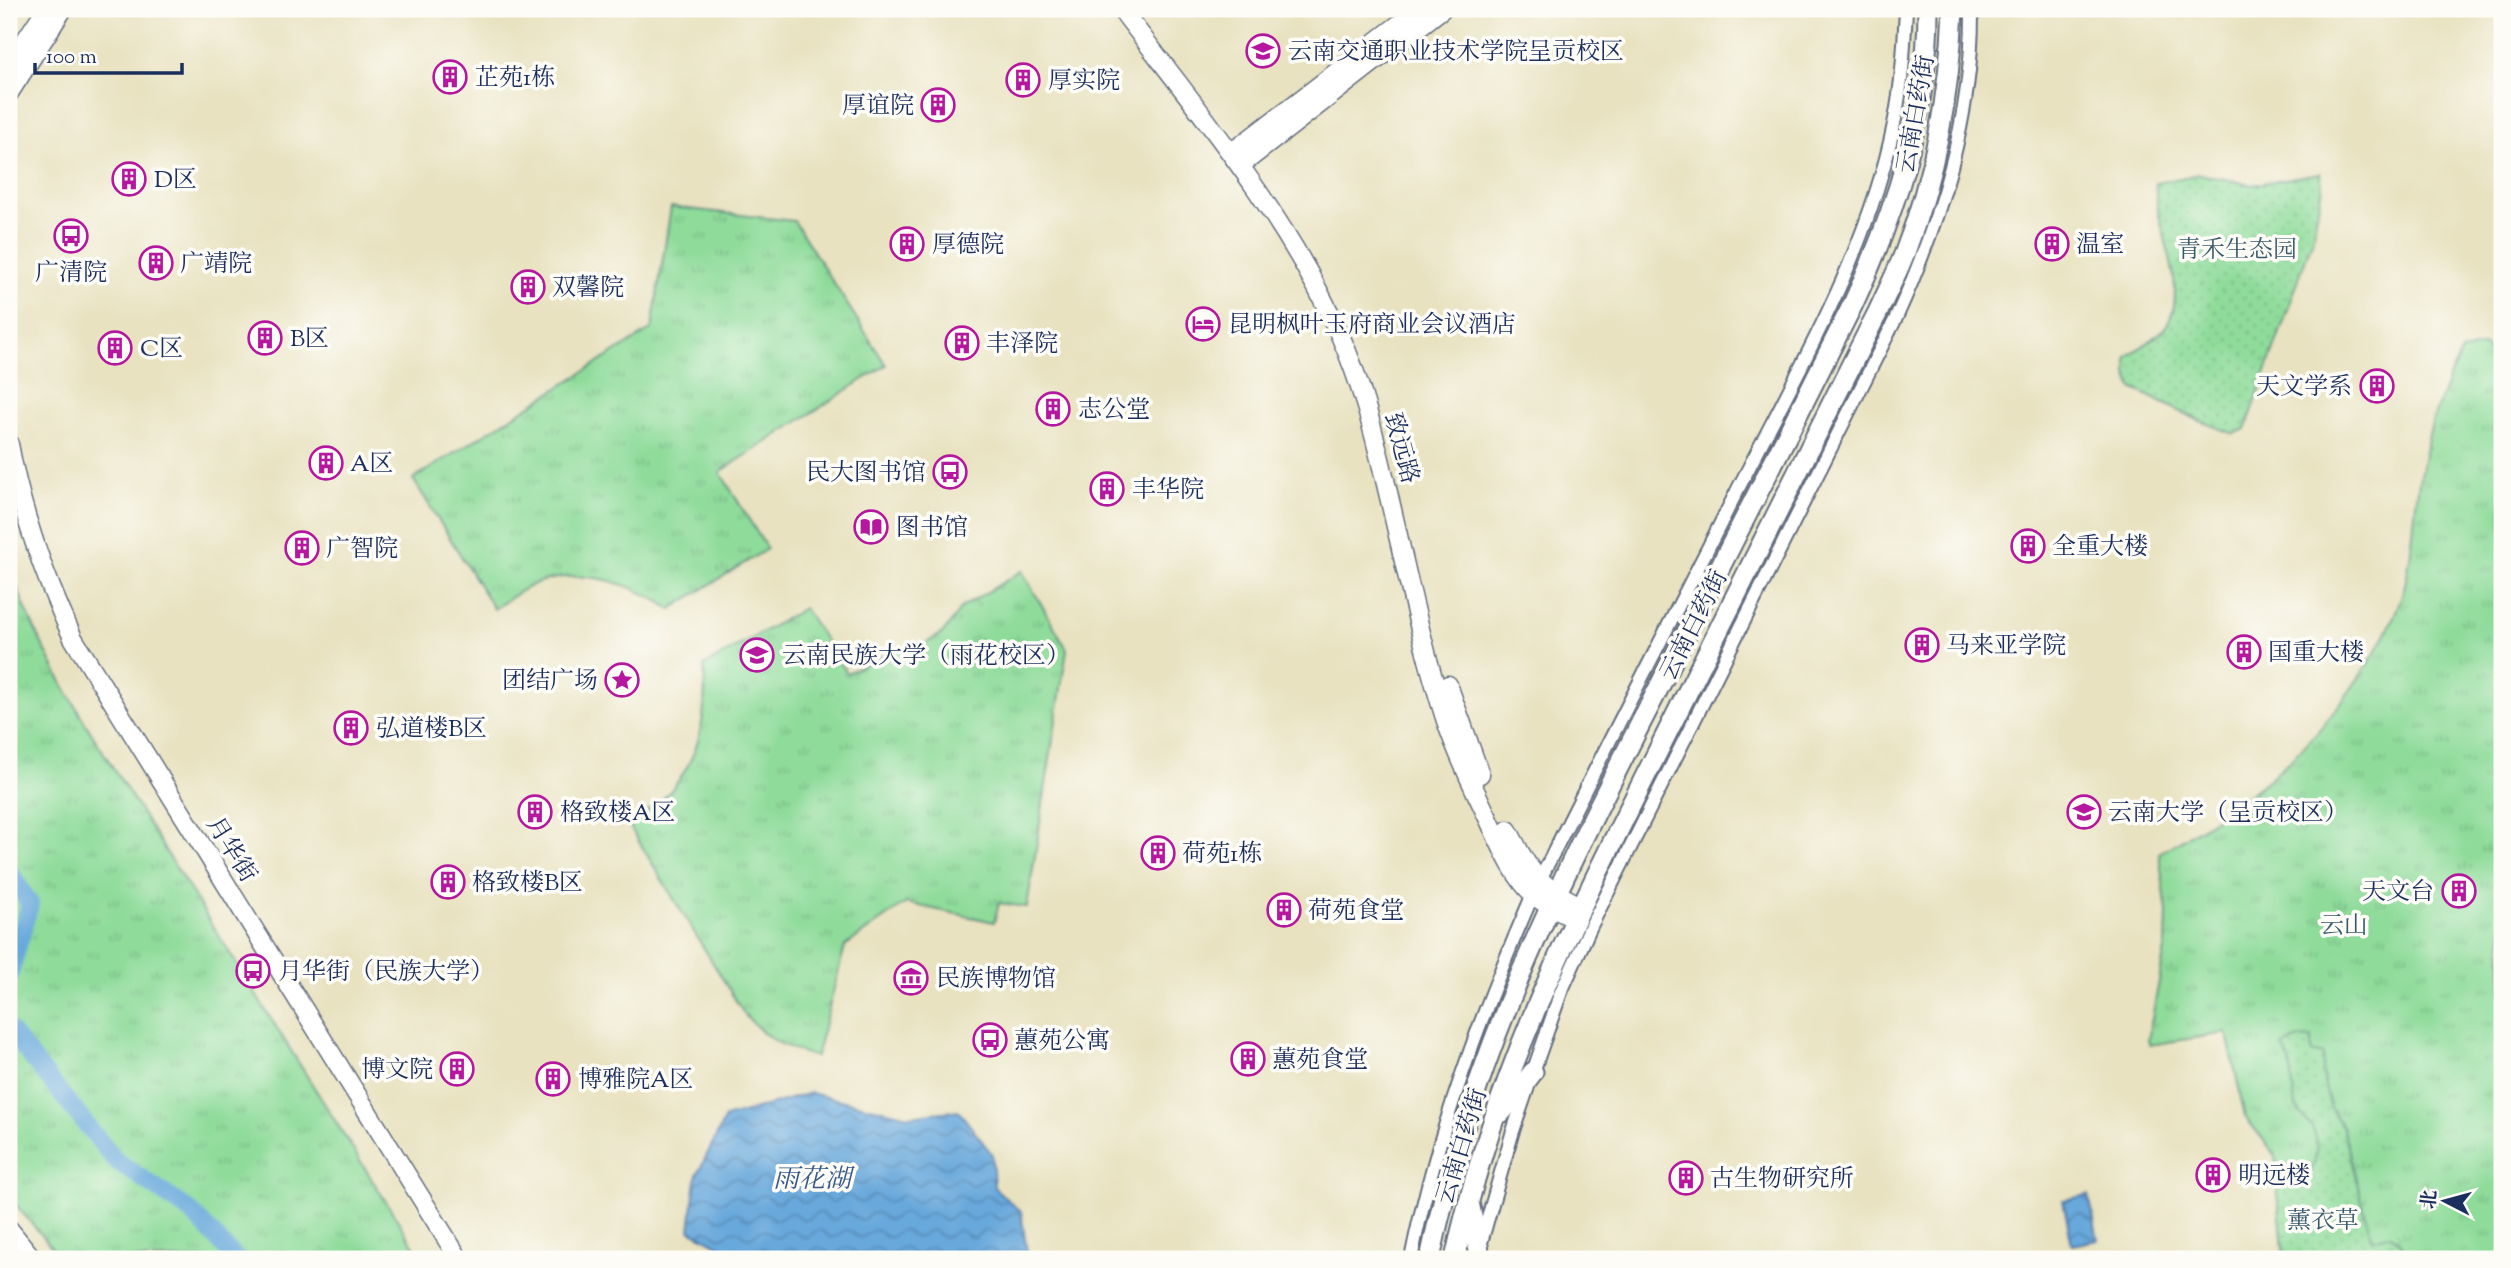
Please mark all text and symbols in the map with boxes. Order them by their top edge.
scale bar [35,32,182,76]
school or university icon: 云南交通职业技术学院呈贡校区 [1244,32,1282,70]
place label: 云南交通职业技术学院呈贡校区 [1288,36,1624,70]
text: 100 m [46,43,97,73]
street label: 云南白药街 [1890,52,1944,176]
building icon: 芷苑1栋 [431,58,469,96]
building icon: 厚实院 [1004,61,1042,99]
place label: 芷苑1栋 [475,62,555,96]
place label: 厚实院 [1048,65,1120,99]
building icon: 厚谊院 [919,86,957,124]
place label: 厚谊院 [842,90,914,124]
building icon: D区 [110,160,148,198]
place label: D区 [154,164,197,198]
bus stop icon: 广清院 [52,217,90,255]
building icon: 厚德院 [888,225,926,263]
building icon: 温室 [2033,225,2071,263]
place label: 厚德院 [932,229,1004,263]
place label: 温室 [2076,229,2124,263]
park label: 青禾生态园 [2177,234,2297,268]
building icon: 广靖院 [137,244,175,282]
place label: 广靖院 [180,248,252,282]
place label: 广清院 [35,257,107,291]
building icon: 双馨院 [509,268,547,306]
place label: 双馨院 [552,272,624,306]
hotel icon: 昆明枫叶玉府商业会议酒店 [1184,305,1222,343]
place label: 昆明枫叶玉府商业会议酒店 [1228,309,1516,343]
building icon: B区 [246,319,284,357]
place label: B区 [290,323,329,357]
building icon: 丰泽院 [943,324,981,362]
place label: 丰泽院 [986,328,1058,362]
building icon: C区 [96,329,134,367]
place label: C区 [140,333,183,367]
building icon: 天文学系 [2358,367,2396,405]
place label: 天文学系 [2256,371,2352,405]
building icon: 志公堂 [1034,390,1072,428]
place label: 志公堂 [1078,394,1150,428]
street label: 致远路 [1374,409,1426,488]
building icon: A区 [307,444,345,482]
place label: A区 [350,448,394,482]
bus stop icon: 民大图书馆 [931,453,969,491]
place label: 民大图书馆 [806,457,926,491]
building icon: 丰华院 [1088,470,1126,508]
place label: 丰华院 [1132,474,1204,508]
library icon: 图书馆 [852,508,890,546]
place label: 图书馆 [896,512,968,546]
building icon: 全重大楼 [2009,527,2047,565]
building icon: 广智院 [283,529,321,567]
place label: 全重大楼 [2052,531,2148,565]
place label: 广智院 [326,533,398,567]
street label: 云南白药街 [1652,565,1737,687]
building icon: 马来亚学院 [1903,626,1941,664]
place label: 马来亚学院 [1946,630,2066,664]
building icon: 国重大楼 [2225,633,2263,671]
school or university icon: 云南民族大学（雨花校区） [738,636,776,674]
place label: 国重大楼 [2268,637,2364,671]
place label: 云南民族大学（雨花校区） [782,640,1070,674]
place icon: 团结广场 [603,661,641,699]
place label: 团结广场 [502,665,598,699]
building icon: 弘道楼B区 [332,709,370,747]
place label: 弘道楼B区 [376,713,487,747]
building icon: 格致楼A区 [516,793,554,831]
school or university icon: 云南大学（呈贡校区） [2065,793,2103,831]
place label: 格致楼A区 [560,797,676,831]
place label: 云南大学（呈贡校区） [2108,797,2348,831]
street label: 月华街 [197,811,264,890]
building icon: 荷苑1栋 [1139,834,1177,872]
place label: 荷苑1栋 [1182,838,1262,872]
building icon: 格致楼B区 [429,863,467,901]
place label: 格致楼B区 [472,867,583,901]
building icon: 天文台 [2440,872,2478,910]
place label: 天文台 [2362,876,2434,910]
building icon: 荷苑食堂 [1265,891,1303,929]
place label: 荷苑食堂 [1308,895,1404,929]
park label: 云山 [2320,910,2368,944]
bus stop icon: 月华街（民族大学） [234,952,272,990]
place label: 月华街（民族大学） [278,956,494,990]
museum icon: 民族博物馆 [892,959,930,997]
place label: 民族博物馆 [936,963,1056,997]
bus stop icon: 蕙苑公寓 [971,1021,1009,1059]
place label: 蕙苑公寓 [1014,1025,1110,1059]
building icon: 蕙苑食堂 [1229,1040,1267,1078]
place label: 蕙苑食堂 [1272,1044,1368,1078]
building icon: 博文院 [438,1050,476,1088]
place label: 博文院 [361,1054,433,1088]
building icon: 博雅院A区 [534,1060,572,1098]
place label: 博雅院A区 [578,1064,694,1098]
street label: 云南白药街 [1429,1084,1497,1209]
building icon: 明远楼 [2194,1156,2232,1194]
building icon: 古生物研究所 [1667,1159,1705,1197]
place label: 明远楼 [2238,1160,2310,1194]
water label: 雨花湖 [773,1162,855,1199]
place label: 古生物研究所 [1710,1163,1854,1197]
north arrow [2410,1166,2480,1236]
text: 北 [2416,1189,2445,1210]
park label: 薰衣草 [2287,1205,2359,1239]

